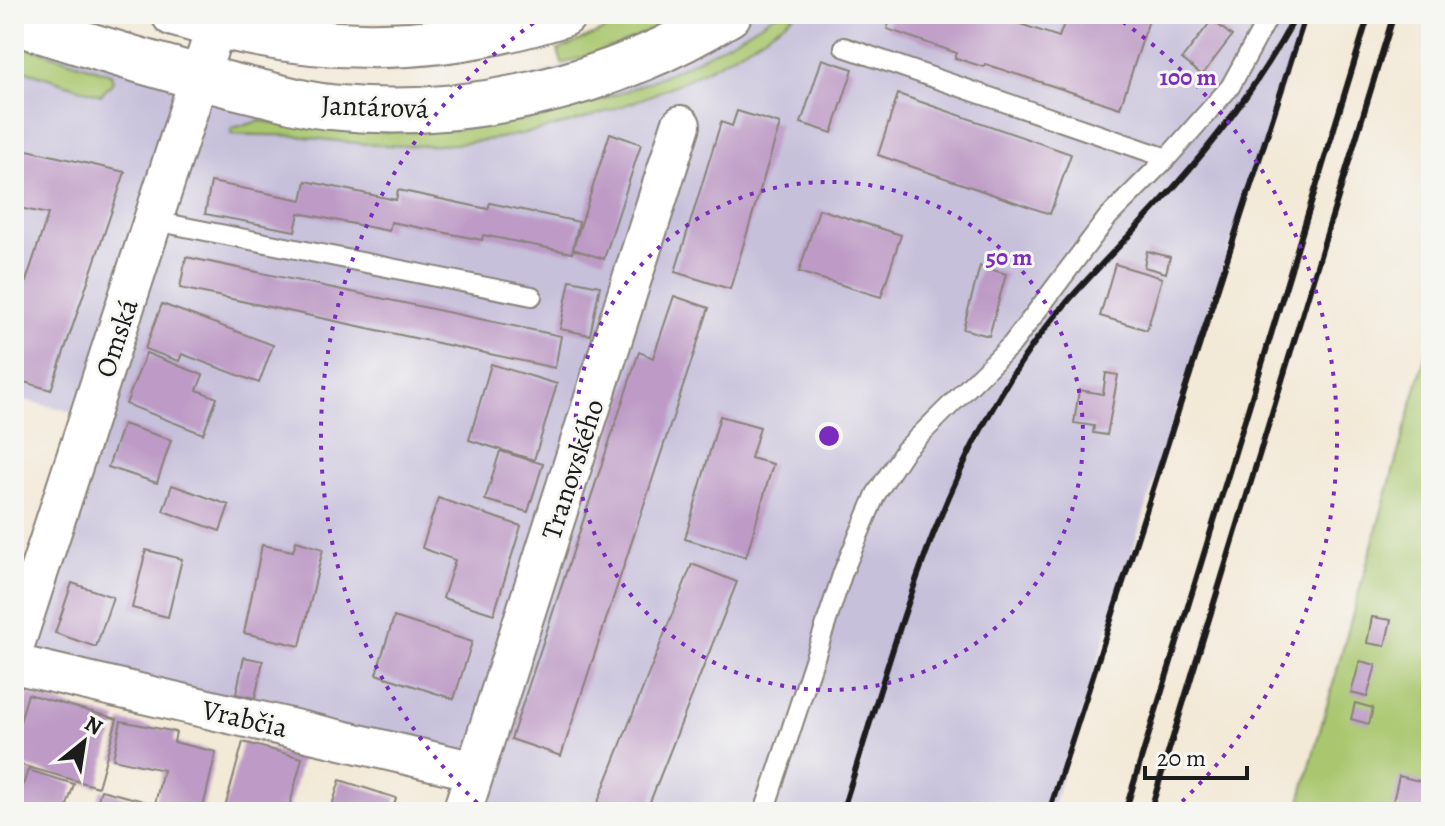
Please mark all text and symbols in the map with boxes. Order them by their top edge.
text: 100 m [1159,61,1217,93]
street label: Jantárová [320,86,430,128]
text: 50 m [986,241,1032,273]
street label: Omská [86,294,147,382]
street label: Tranovského [532,394,613,544]
centre of rings [815,422,843,450]
street label: Vrabčia [197,691,291,747]
north arrow [44,702,124,782]
text: N [79,709,108,743]
scale bar [1145,730,1247,780]
text: 20 m [1157,742,1206,774]

